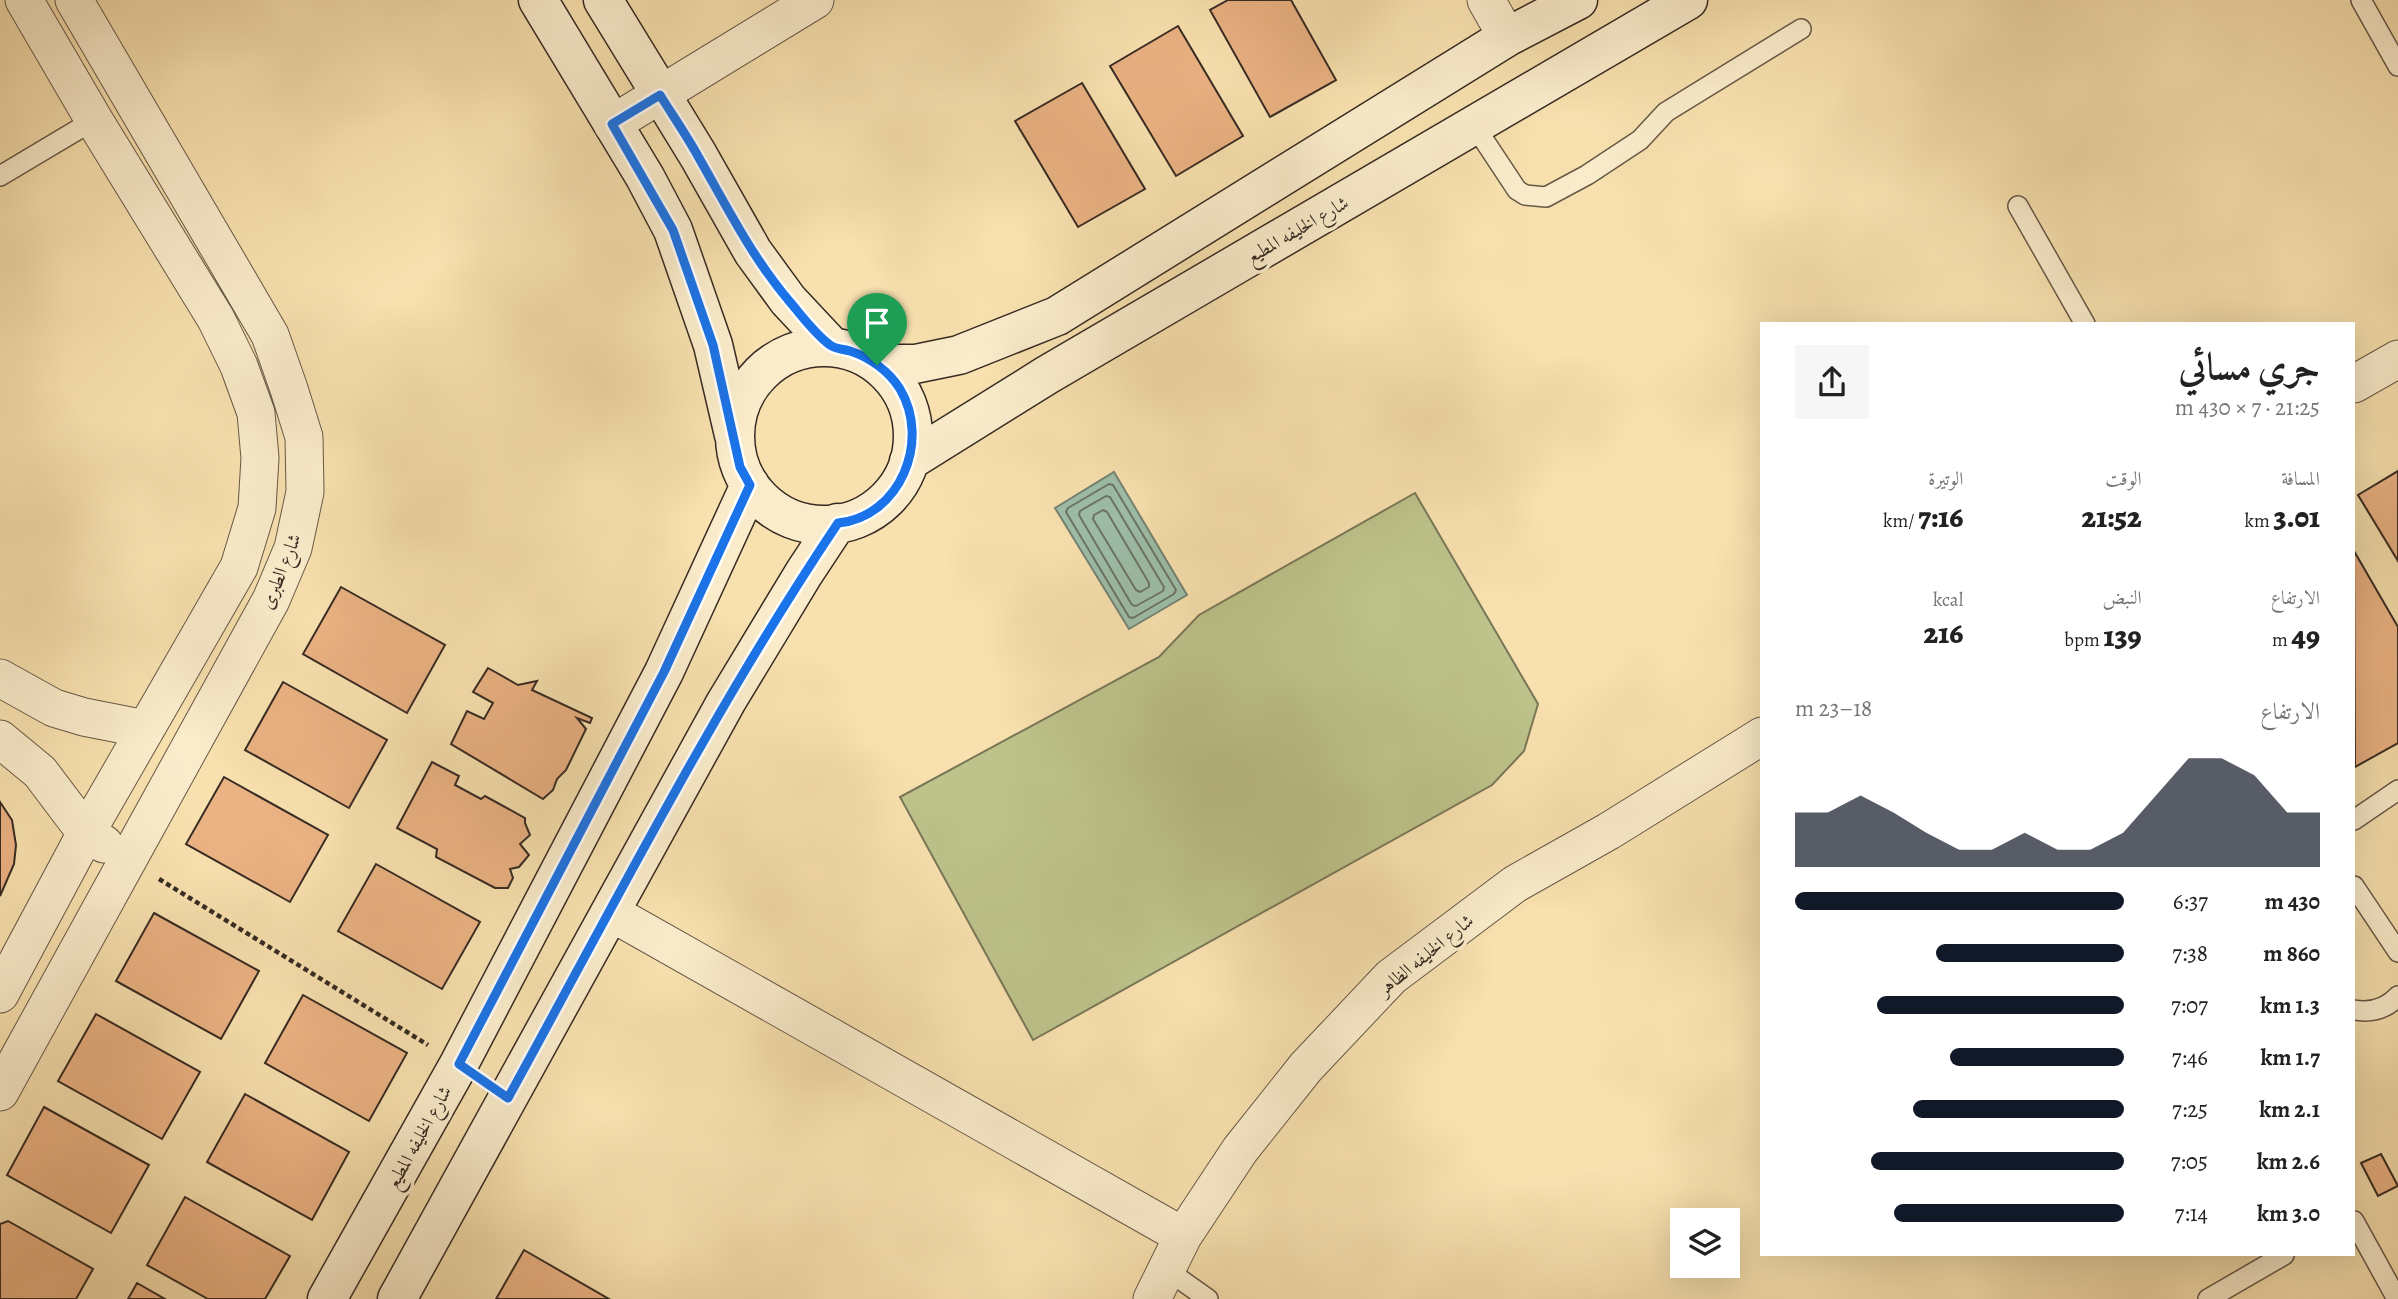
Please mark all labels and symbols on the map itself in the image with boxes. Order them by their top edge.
street label: شارع الخليفه المطيع [1241,190,1356,273]
pin [847,293,907,365]
street label: شارع الطبرى [254,530,310,614]
street label: شارع الخليفه الظاهر [1371,908,1480,1004]
street label: شارع الخليفه المطيع [380,1081,462,1196]

